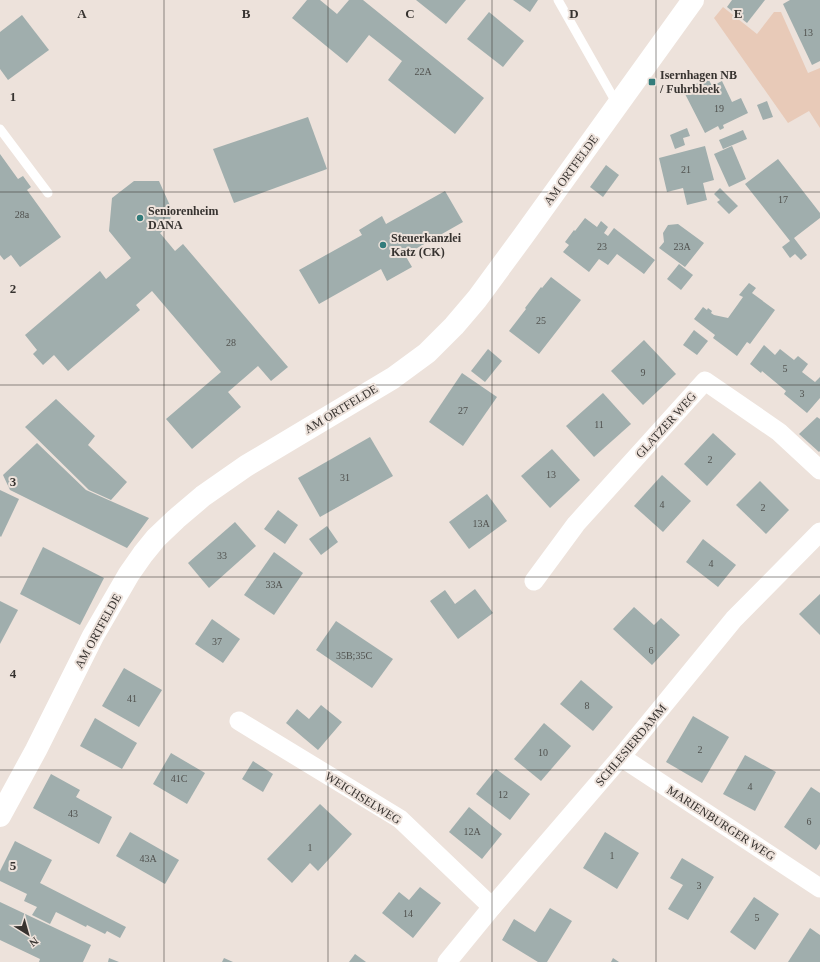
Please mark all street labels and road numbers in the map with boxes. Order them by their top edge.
street label: AM ORTFELDE [541,132,601,208]
street label: AM ORTFELDE [302,382,380,436]
street label: GLATZER WEG [633,389,699,461]
street label: AM ORTFELDE [72,591,124,671]
street label: SCHLESIERDAMM [593,701,670,789]
street label: WEICHSELWEG [322,769,404,827]
street label: MARIENBURGER WEG [664,783,778,863]

